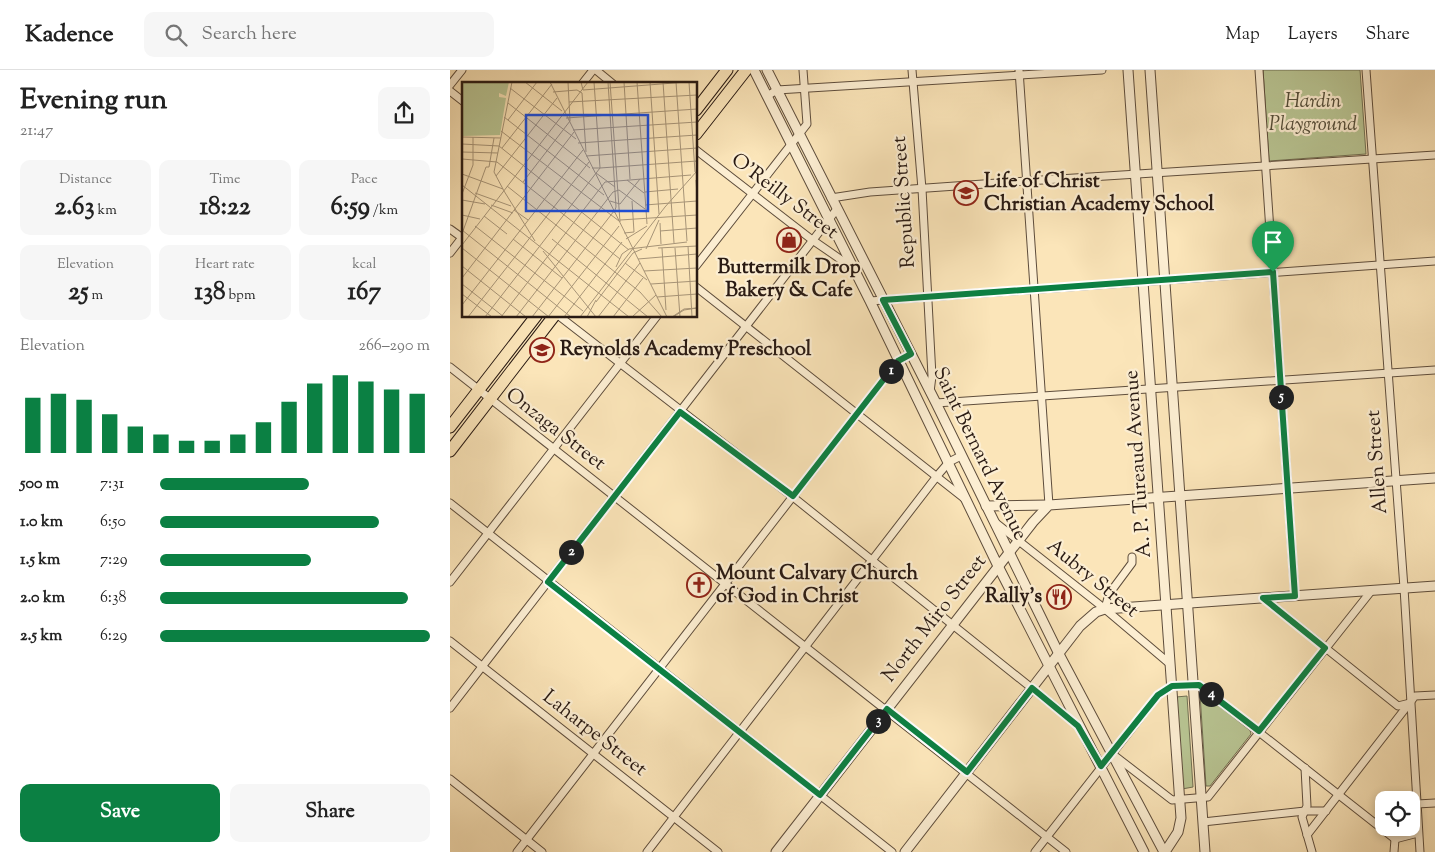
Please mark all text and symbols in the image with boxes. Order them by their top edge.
search box [144,12,494,57]
text: Kadence [25,18,114,52]
icon: search [162,21,190,49]
text: Search here [202,21,297,48]
text: Map [1225,22,1260,48]
text: Layers [1288,22,1338,48]
text: Share [1366,22,1410,48]
text: Evening run [20,81,167,121]
inset map [462,82,698,318]
button: share [378,87,430,139]
park label: Hardin Playground [1269,88,1357,140]
text: 21:47 [20,120,53,143]
street label: Republic Street [886,135,924,269]
street label: O'Reilly Street [724,147,844,247]
place label: Life of Christ Christian Academy School [984,168,1215,220]
text: Distance [59,170,112,190]
text: Time [209,170,241,190]
text: Pace [351,170,378,190]
school or university icon: Life of Christ Christian Academy School [953,180,979,206]
text: 2.63 [55,190,95,226]
text: 18:22 [200,190,250,226]
text: 6:59 [330,190,370,226]
text: km [95,201,117,221]
text: /km [370,201,398,221]
pin [1252,221,1294,272]
shop icon: Buttermilk Drop Bakery & Cafe [776,227,802,253]
icon: arrive [1259,228,1287,256]
place label: Buttermilk Drop Bakery & Cafe [718,254,860,306]
text: Elevation [57,255,114,275]
text: Heart rate [195,255,255,275]
text: kcal [352,255,376,275]
text: 25 [68,275,89,311]
text: 138 [195,275,226,311]
text: 167 [348,275,381,311]
text: m [89,286,103,306]
text: bpm [226,286,255,306]
text: Elevation [20,335,85,358]
text: 266–290 m [358,335,430,358]
place label: Reynolds Academy Preschool [560,336,812,365]
school or university icon: Reynolds Academy Preschool [529,337,555,363]
pin: 1 [878,358,904,384]
text: 1 [889,361,894,381]
street label: Saint Bernard Avenue [924,362,1034,546]
street label: A. P. Tureaud Avenue [1118,369,1160,559]
street label: Onzaga Street [499,382,611,479]
pin: 5 [1268,384,1294,410]
text: 5 [1279,387,1284,407]
street label: Allen Street [1360,409,1396,515]
text: 500 m [20,473,59,496]
text: 7:31 [100,473,124,496]
text: 1.0 km [20,511,63,534]
text: 6:50 [100,511,126,534]
street label: Aubry Street [1040,533,1144,625]
pin: 2 [558,540,584,564]
text: 2 [568,542,575,562]
text: 1.5 km [20,549,60,572]
text: 7:29 [100,549,127,572]
street label: North Miro Street [876,549,994,689]
place label: Mount Calvary Church of God in Christ [716,560,918,612]
church icon: Mount Calvary Church of God in Christ [686,572,712,598]
place label: Rally's [985,583,1042,612]
restaurant icon: Rally's [1046,584,1072,610]
text: 2.0 km [20,587,65,610]
text: 6:38 [100,587,126,610]
text: 2.5 km [20,625,62,648]
text: 6:29 [100,625,127,648]
pin: 4 [1198,682,1224,706]
street label: Laharpe Street [536,684,653,784]
text: 4 [1208,684,1215,704]
pin: 3 [866,708,890,734]
text: 3 [876,711,881,731]
button: Save [20,784,220,842]
button: Share [230,784,430,842]
map controls [1375,791,1420,836]
button: locate [1375,791,1420,836]

